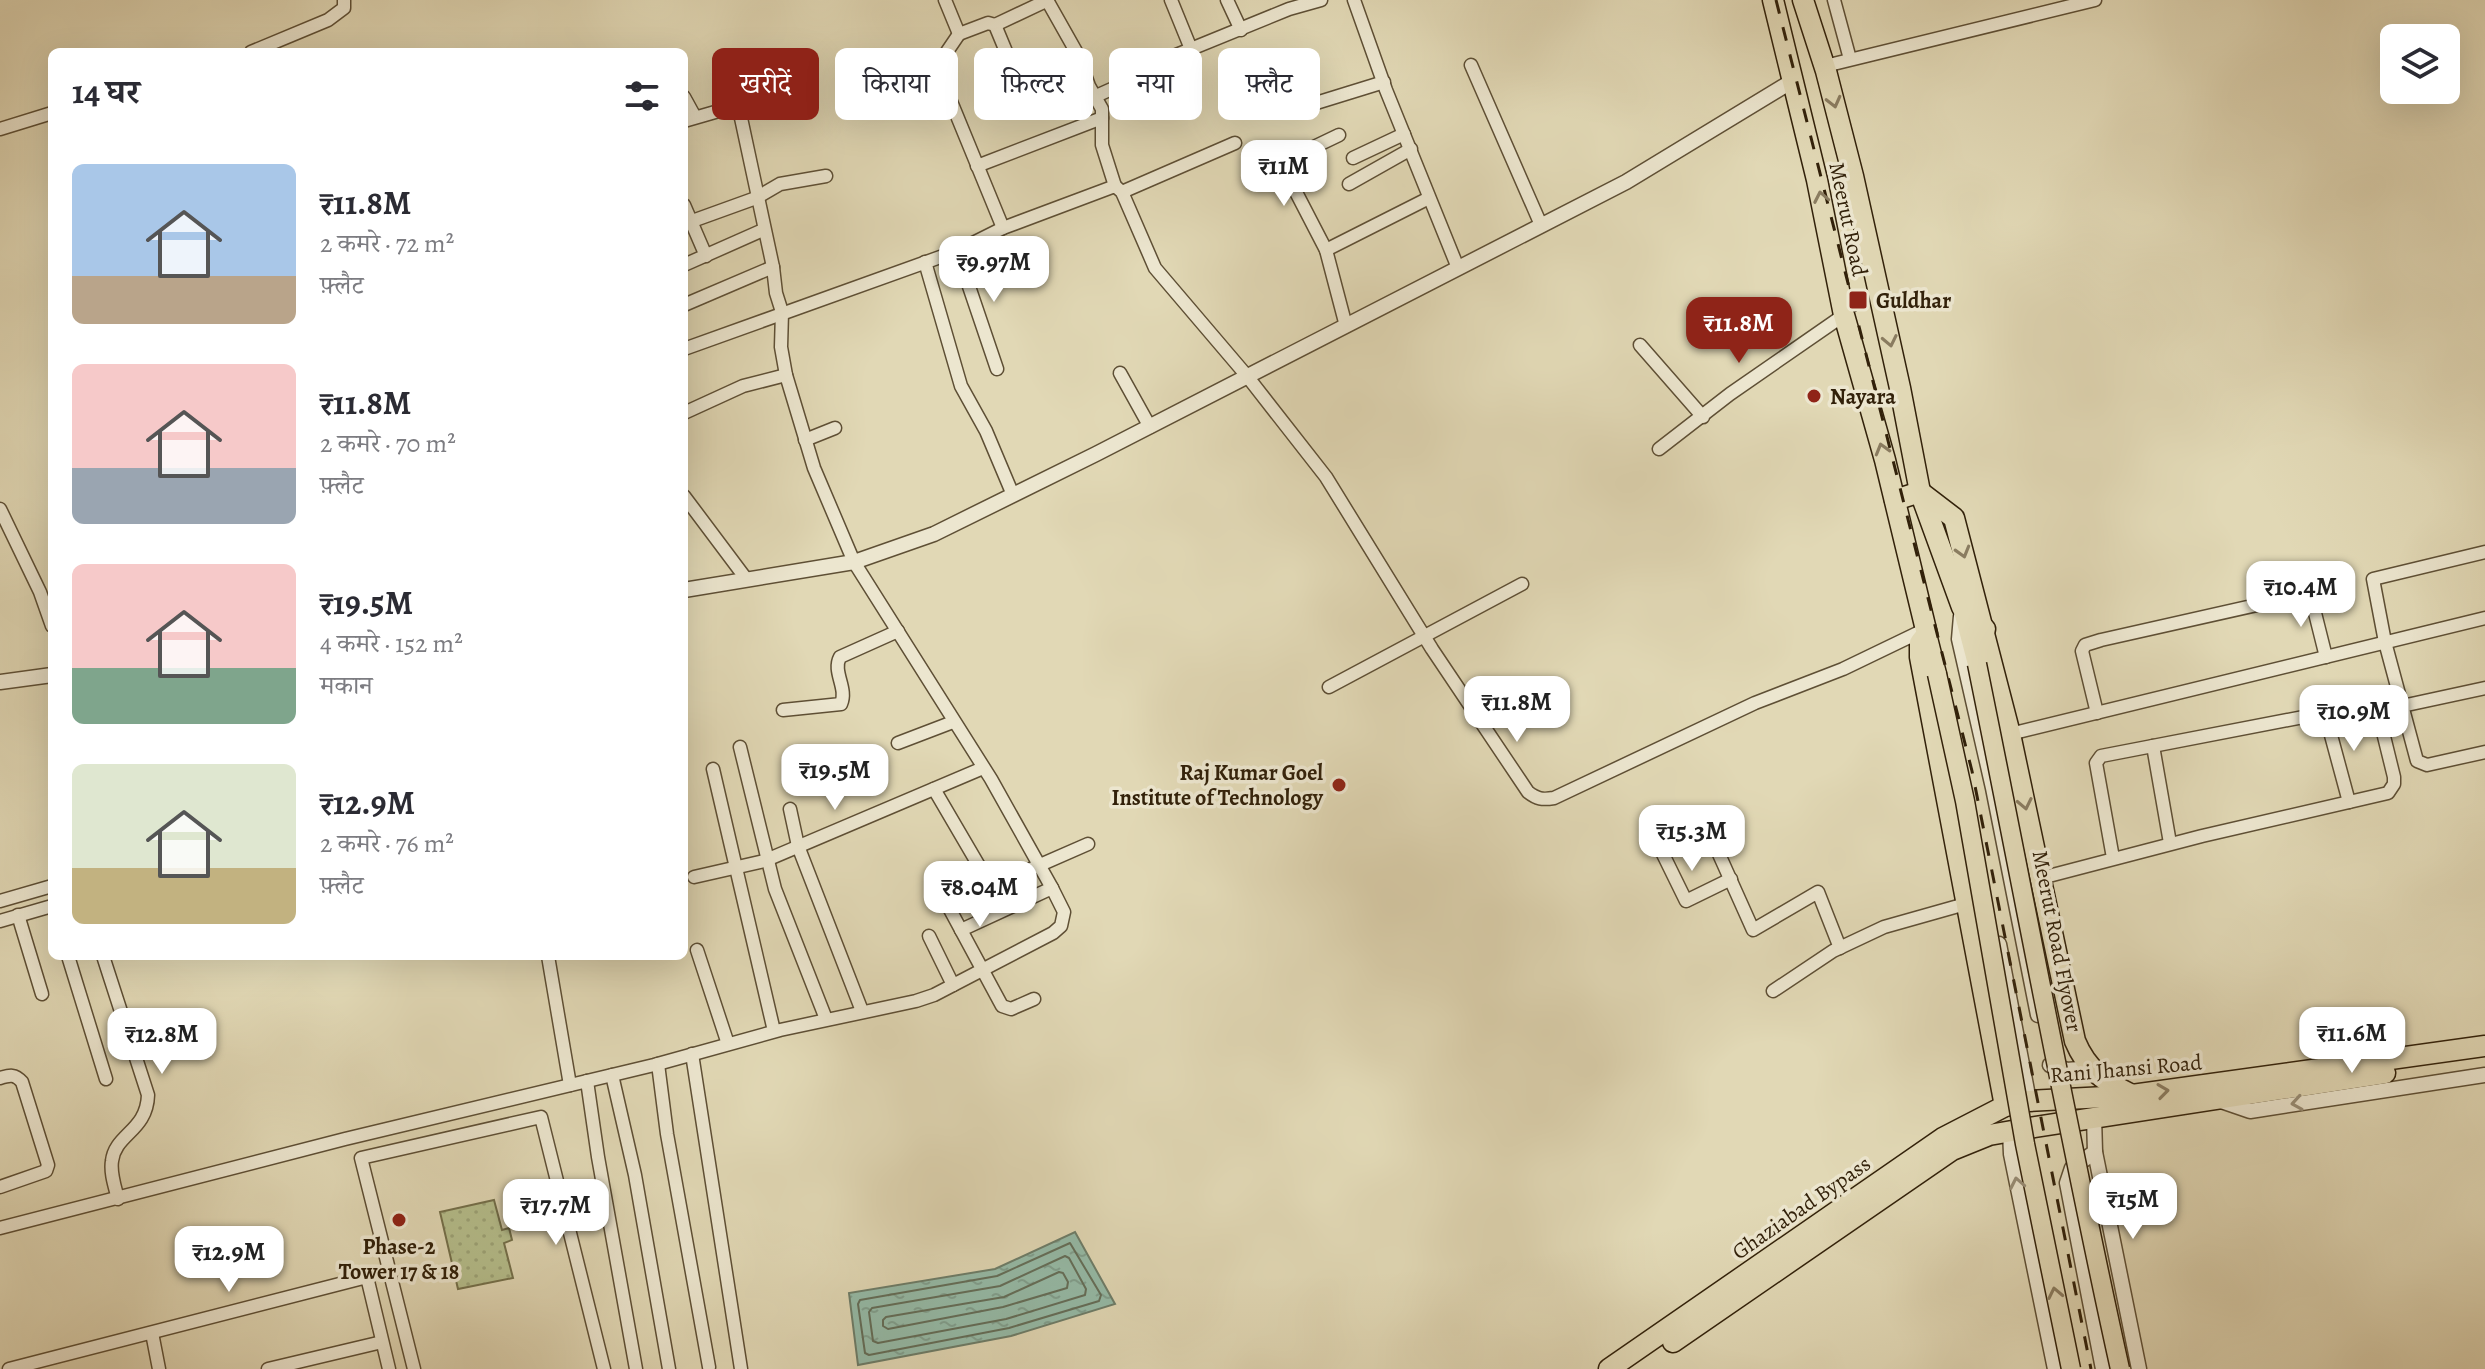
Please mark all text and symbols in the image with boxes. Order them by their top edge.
map controls [2380,24,2460,104]
button: layers [2380,24,2460,104]
chip: खरीदें [712,48,819,120]
chip: किराया [835,48,958,120]
chip: फ़िल्टर [974,48,1093,120]
chip: नया [1109,48,1202,120]
chip: फ़्लैट [1218,48,1320,120]
text: 14 घर [72,68,140,115]
icon: filters [620,74,664,118]
one-way arrow [1824,94,1841,108]
pin: ₹11M [1237,140,1331,208]
text: ₹11M [1259,148,1309,183]
street label: Meerut Road [1821,160,1875,279]
text: ₹11.8M [320,179,411,226]
one-way arrow [1813,190,1830,204]
icon: home [136,196,232,292]
text: 2 कमरे · 72 m² [320,226,454,261]
pin: ₹9.97M [929,236,1059,304]
text: ₹9.97M [957,244,1031,279]
text: फ़्लैट [320,268,363,303]
place label: Guldhar [1876,286,1951,316]
marker: Guldhar [1847,289,1869,311]
pin: ₹11.8M [1674,297,1804,365]
text: ₹11.8M [1704,305,1774,340]
one-way arrow [1881,334,1898,347]
text: ₹11.8M [320,379,411,426]
place label: Nayara [1830,382,1896,412]
marker: Nayara [1805,387,1823,405]
icon: home [136,396,232,492]
text: 2 कमरे · 70 m² [320,426,456,461]
one-way arrow [1875,443,1891,457]
text: फ़्लैट [320,468,363,503]
one-way arrow [1954,544,1970,558]
pin: ₹10.4M [2236,561,2366,629]
text: ₹10.4M [2264,569,2338,604]
text: ₹19.5M [320,579,413,626]
icon: home [136,596,232,692]
text: 4 कमरे · 152 m² [320,626,463,661]
text: मकान [320,668,373,703]
pin: ₹11.8M [1452,676,1582,744]
text: ₹11.8M [1482,684,1552,719]
pin: ₹10.9M [2289,685,2419,753]
text: ₹10.9M [2317,693,2391,728]
pin: ₹19.5M [770,744,900,812]
text: ₹19.5M [799,752,871,787]
place label: Raj Kumar Goel Institute of Technology [1112,758,1324,813]
marker: Raj Kumar Goel Institute of Technology [1330,776,1348,794]
text: ₹12.9M [320,779,415,826]
icon: home [136,796,232,892]
one-way arrow [2016,797,2033,811]
pin: ₹15.3M [1627,805,1757,873]
text: ₹15.3M [1657,813,1727,848]
text: 2 कमरे · 76 m² [320,826,454,861]
street label: Meerut Road Flyover [2025,848,2089,1035]
pin: ₹8.04M [915,861,1045,929]
text: फ़्लैट [320,868,363,903]
text: ₹8.04M [942,869,1018,904]
pin: ₹11.6M [2287,1007,2417,1075]
pin: ₹12.8M [97,1008,227,1076]
text: ₹11.6M [2317,1015,2387,1050]
text: ₹12.8M [125,1016,199,1051]
street label: Rani Jhansi Road [2049,1047,2203,1091]
one-way arrow [2156,1083,2170,1100]
one-way arrow [2290,1094,2304,1111]
street label: Ghaziabad Bypass [1726,1149,1877,1267]
pin: ₹15M [2086,1173,2180,1241]
one-way arrow [2009,1177,2026,1190]
pin: ₹17.7M [491,1179,621,1247]
text: ₹15M [2107,1181,2159,1216]
text: ₹17.7M [521,1187,591,1222]
marker: Phase-2 Tower 17 & 18 [390,1211,408,1229]
pin: ₹12.9M [164,1226,294,1294]
place label: Phase-2 Tower 17 & 18 [339,1232,459,1287]
text: ₹12.9M [193,1234,265,1269]
one-way arrow [2048,1286,2065,1299]

